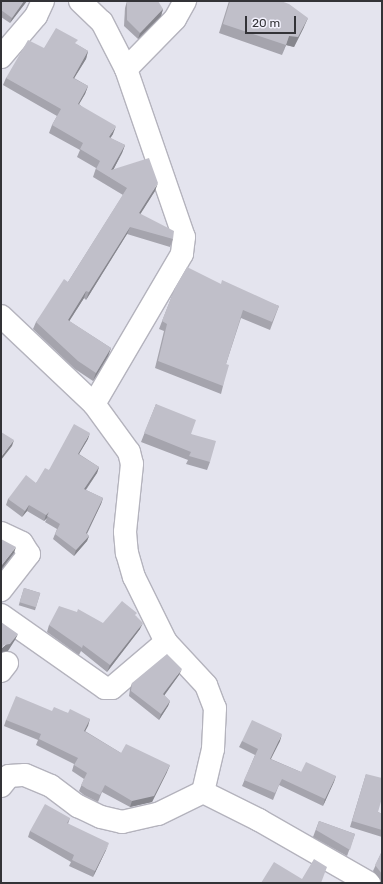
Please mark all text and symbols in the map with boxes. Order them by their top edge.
scale bar [247,8,298,34]
text: 20 m [252,16,280,30]

